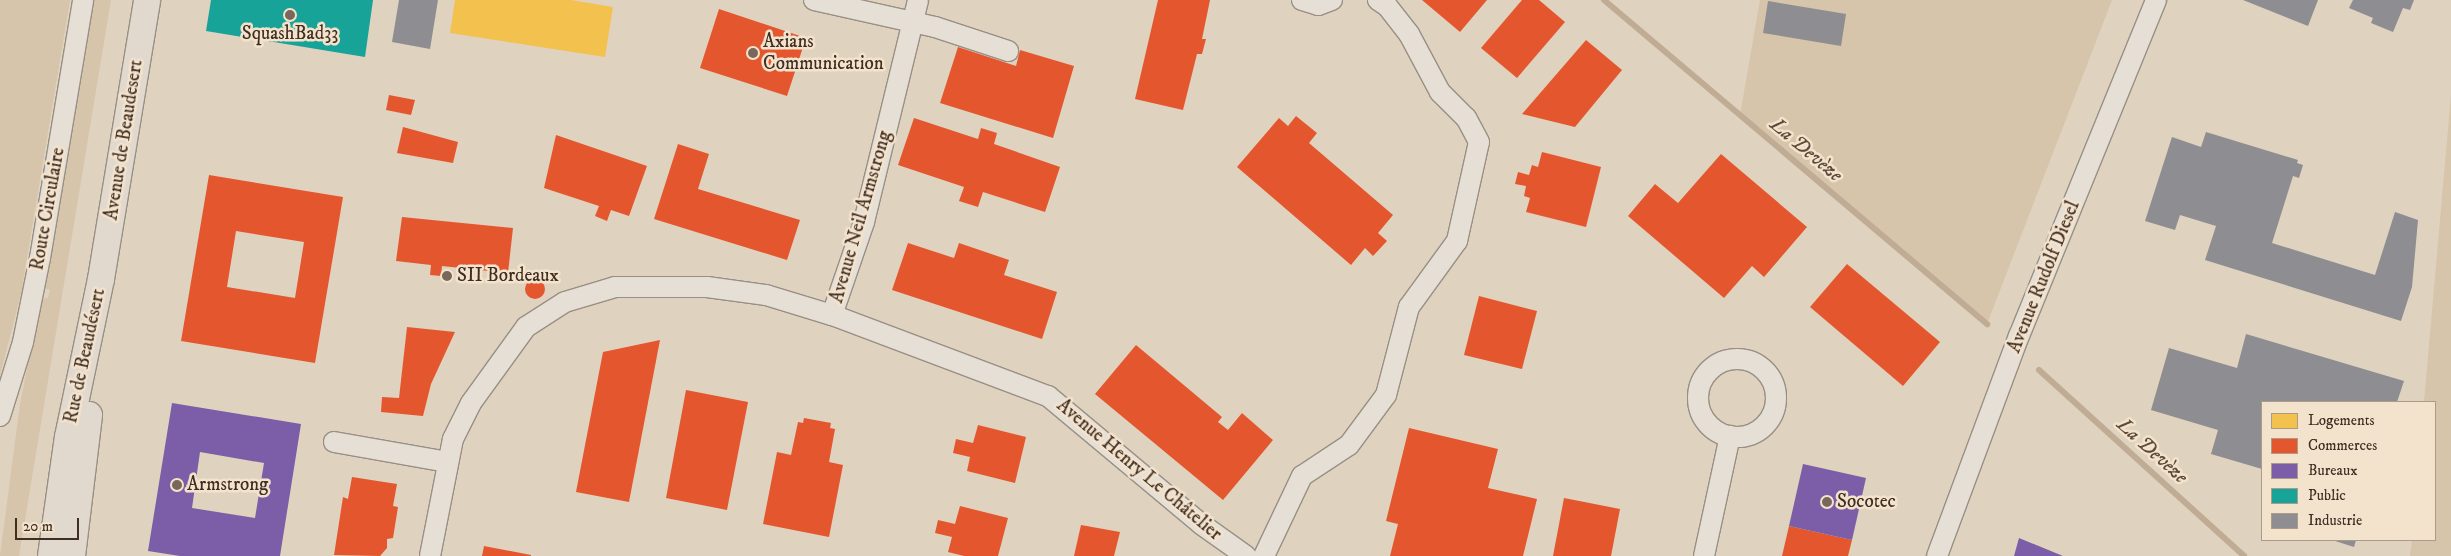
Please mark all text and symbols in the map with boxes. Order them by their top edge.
marker: SquashBad33 [284,9,296,21]
place label: SquashBad33 [242,23,338,45]
place label: Axians Communication [763,31,884,75]
marker: Axians Communication [747,47,759,59]
street label: Avenue de Beaudesert [100,58,148,222]
water label: La Devèze [1765,113,1847,187]
street label: Avenue Neil Armstrong [826,128,896,306]
street label: Route Circulaire [26,146,70,272]
street label: Avenue Rudolf Diesel [2003,198,2085,356]
place label: SII Bordeaux [457,265,559,287]
marker: SII Bordeaux [441,270,453,282]
street label: Rue de Beaudésert [60,287,110,425]
street label: Avenue Henry Le Châtelier [1052,394,1226,546]
legend [2261,401,2436,541]
text: Logements [2308,411,2375,430]
water label: La Devèze [2112,413,2192,489]
text: Commerces [2308,436,2377,455]
text: Bureaux [2308,461,2358,480]
place label: Armstrong [187,474,268,496]
marker: Armstrong [171,479,183,491]
text: Public [2308,486,2346,505]
place label: Socotec [1837,491,1896,513]
marker: Socotec [1821,496,1833,508]
scale bar [18,508,81,540]
text: Industrie [2308,511,2362,530]
text: 20 m [23,517,53,536]

